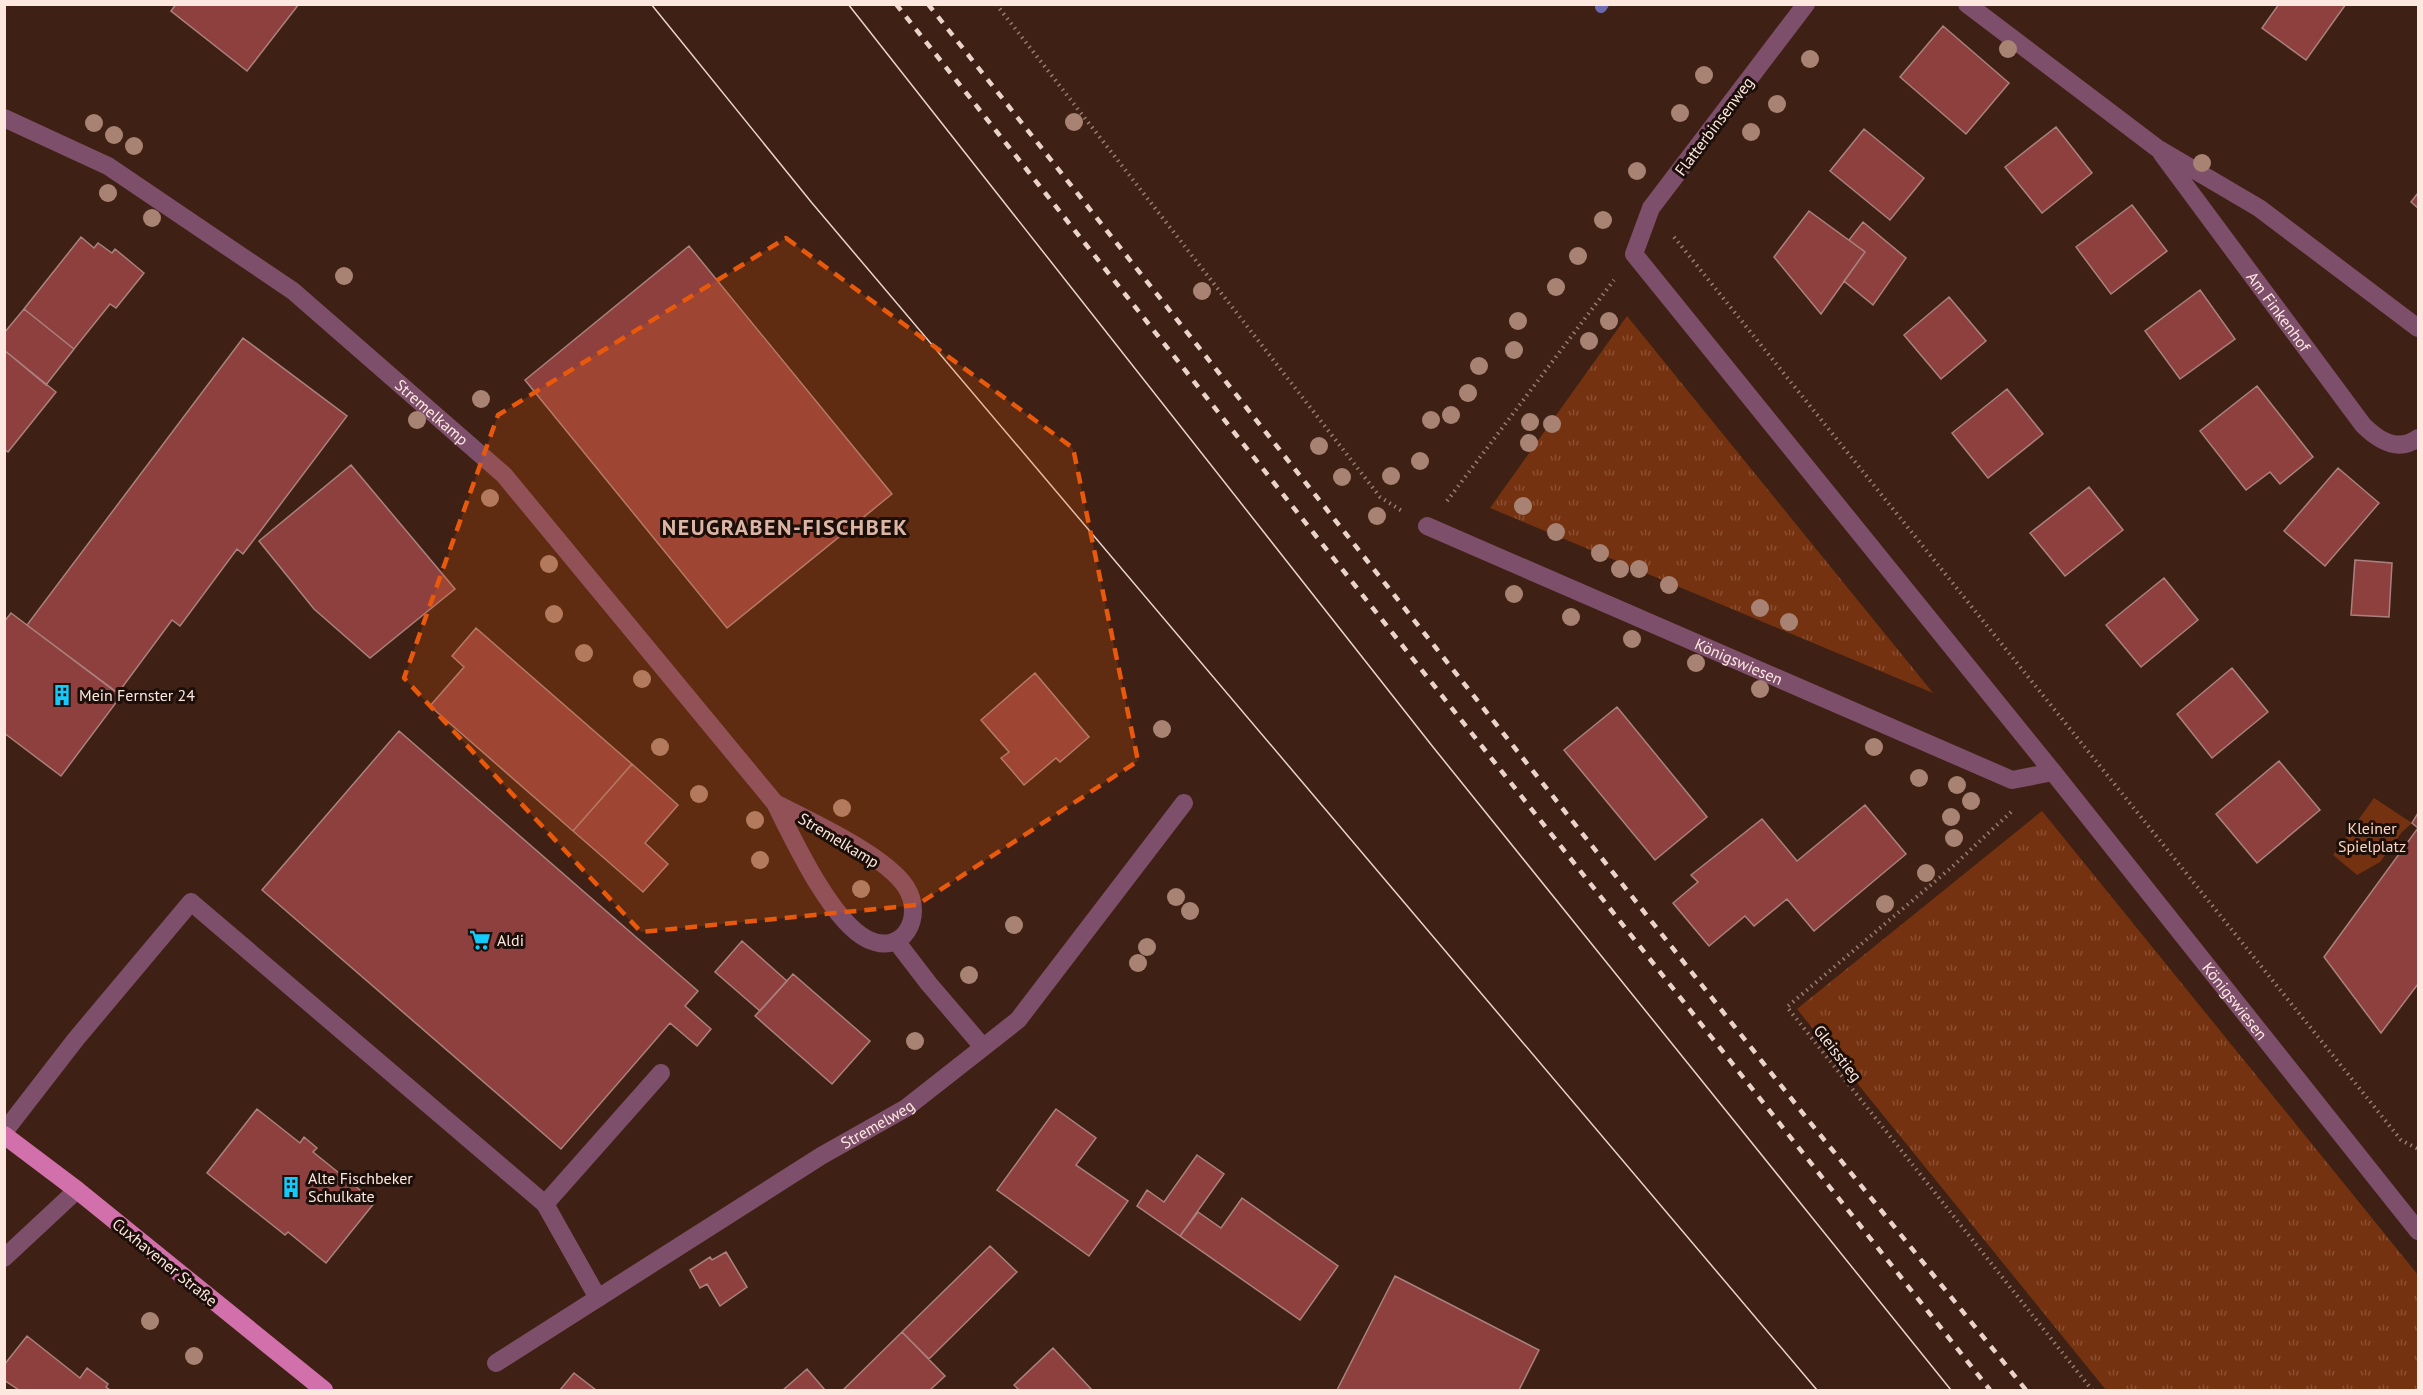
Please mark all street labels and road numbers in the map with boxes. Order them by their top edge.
street label: Flatterbinsenweg [1670,73,1758,179]
street label: Am Finkenhof [2243,267,2316,356]
street label: Stremelkamp [391,375,473,449]
street label: Königswiesen [1692,634,1786,689]
street label: Stremelkamp [795,808,883,872]
street label: Königswiesen [2198,958,2272,1044]
street label: Gleisstieg [1810,1021,1866,1085]
street label: Stremelweg [837,1095,918,1153]
street label: Cuxhavener Straße [108,1213,222,1311]

